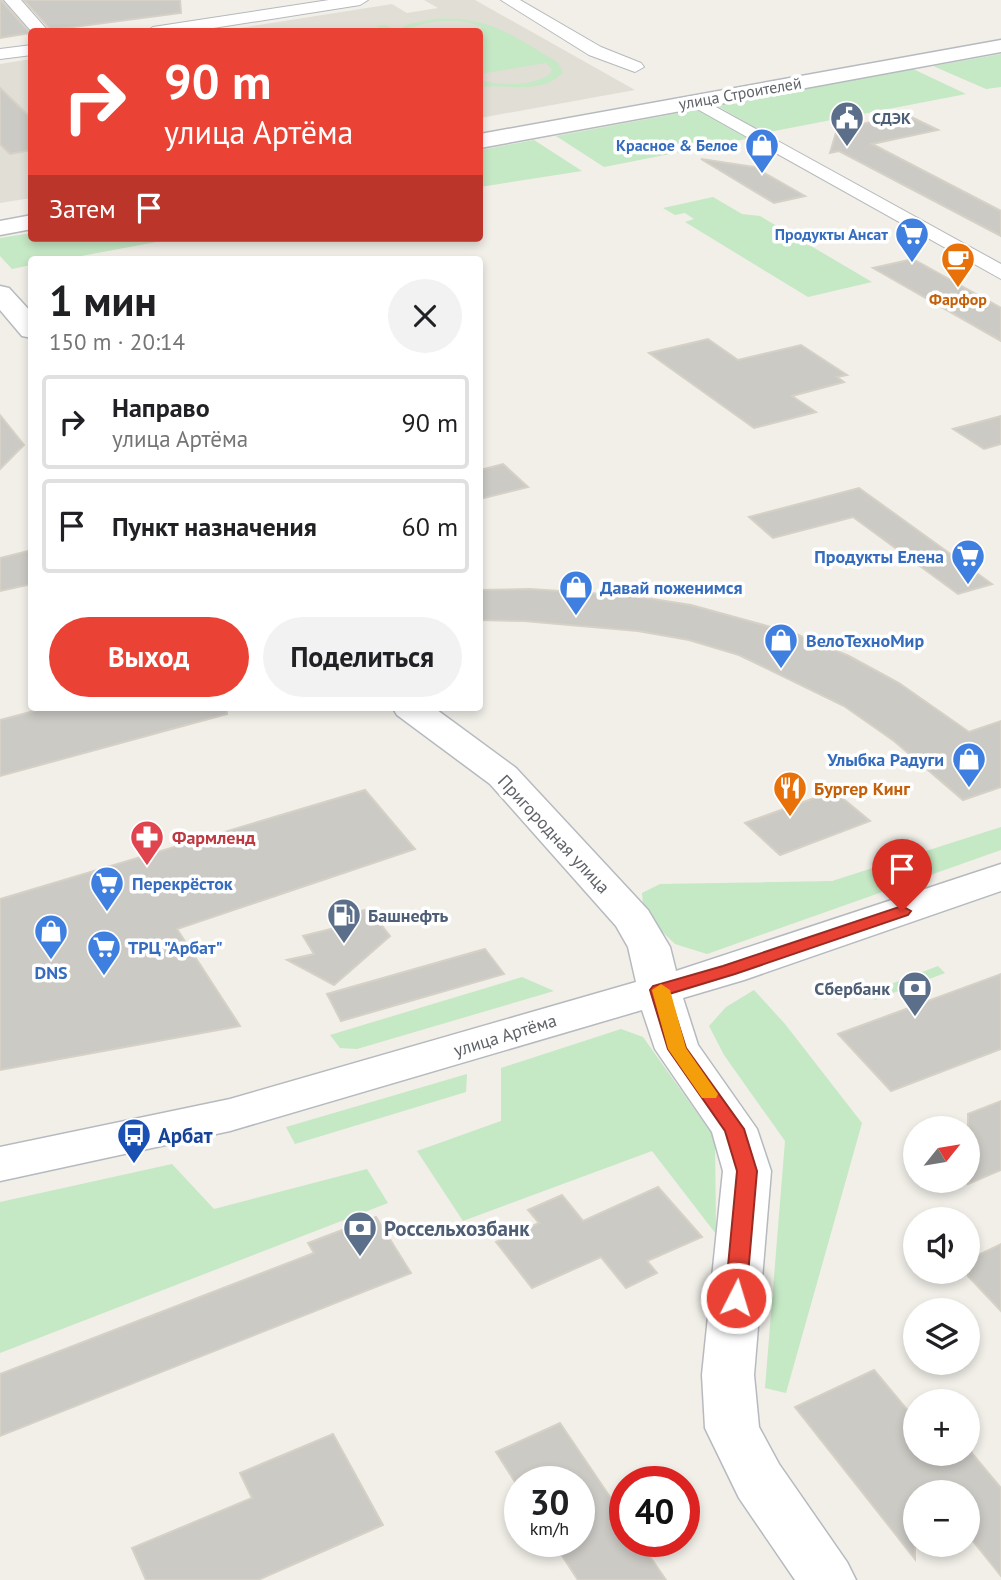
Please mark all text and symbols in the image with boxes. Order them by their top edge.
text: 90 m [164,49,271,113]
icon: right [49,56,140,147]
street label: улица Строителей [677,72,803,114]
public building icon: СДЭК [828,99,866,148]
place label: СДЭК [872,108,911,128]
text: улица Артёма [164,111,353,153]
shop icon: Красное & Белое [743,126,781,175]
place label: Красное & Белое [616,135,738,155]
icon: arrive [130,189,168,227]
text: Затем [49,192,116,225]
supermarket icon: Продукты Ансат [893,215,931,264]
place label: Продукты Ансат [775,224,888,244]
cafe icon: Фарфор [939,240,977,289]
text: 1 мин [49,273,157,328]
button: close [388,279,462,353]
place label: Фарфор [929,289,987,309]
text: 150 m · 20:14 [49,327,185,356]
text: Направо [112,391,210,424]
icon: right [53,403,91,441]
text: 90 m [402,406,458,439]
text: улица Артёма [112,424,248,453]
icon: arrive [53,507,91,545]
text: Пункт назначения [112,510,317,543]
text: 60 m [402,510,458,543]
supermarket icon: Продукты Елена [949,537,987,586]
place label: Продукты Елена [814,545,944,568]
shop icon: Давай поженимся [557,568,595,617]
place label: Давай поженимся [600,576,742,599]
button: Выход [49,617,249,697]
button: Поделиться [263,617,462,697]
shop icon: ВелоТехноМир [762,621,800,670]
place label: ВелоТехноМир [806,629,924,652]
shop icon: Улыбка Радуги [950,740,988,789]
place label: Улыбка Радуги [826,748,944,771]
restaurant icon: Бургер Кинг [771,769,809,818]
street label: Пригородная улица [493,770,615,898]
place label: Бургер Кинг [814,777,910,800]
pharmacy icon: Фармленд [128,818,166,867]
place label: Фармленд [172,826,255,849]
pin [872,839,932,911]
icon: arrive [883,850,921,888]
supermarket icon: Перекрёсток [88,864,126,913]
place label: Перекрёсток [132,872,233,895]
fuel station icon: Башнефть [325,896,363,945]
place label: Башнефть [368,904,448,927]
shop icon: DNS [32,912,70,961]
supermarket icon: ТРЦ "Арбат" [85,928,123,977]
place label: ТРЦ "Арбат" [128,936,223,959]
place label: DNS [34,961,68,984]
bank icon: Сбербанк [896,969,934,1018]
place label: Сбербанк [814,977,890,1000]
street label: улица Артёма [451,1008,559,1062]
bus stop icon: Арбат [115,1116,153,1165]
north arrow [903,1116,980,1194]
map controls [903,1116,980,1557]
place label: Арбат [158,1122,213,1149]
button: sound [903,1207,980,1284]
bank icon: Россельхозбанк [341,1209,379,1258]
place label: Россельхозбанк [384,1215,530,1242]
position arrow [699,1261,773,1335]
button: layers [903,1298,980,1375]
button: + [903,1389,980,1466]
speed limit sign: 40 [609,1466,700,1557]
text: 30 [530,1479,569,1525]
button: − [903,1480,980,1557]
text: km/h [530,1517,569,1540]

